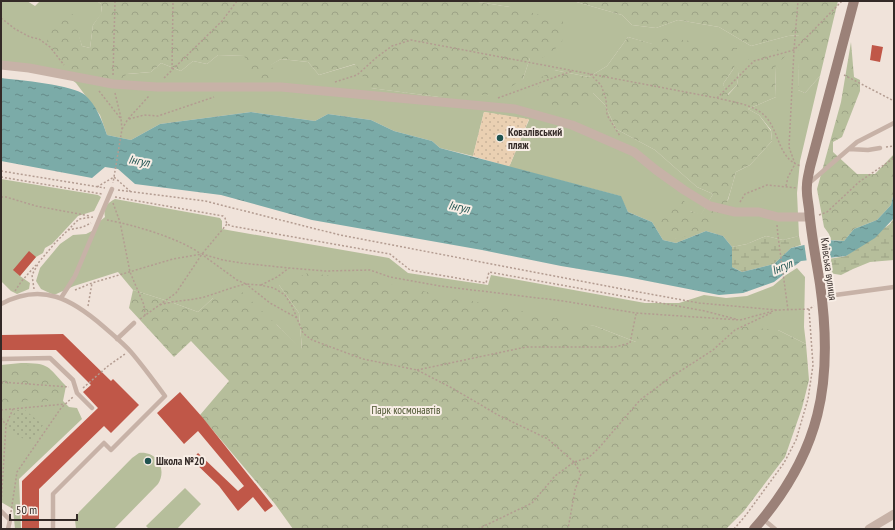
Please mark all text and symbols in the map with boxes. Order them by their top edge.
place label: Ковалівський пляж [508,125,562,152]
marker: Ковалівський пляж [495,133,505,143]
water label: Інгул [128,151,152,170]
water label: Інгул [447,197,472,216]
street label: Київська вулиця [818,237,840,301]
water label: Інгул [769,255,795,278]
park label: Парк космонавтів [372,403,441,417]
place label: Школа №20 [156,454,205,468]
marker: Школа №20 [143,456,153,466]
scale bar [10,496,77,522]
text: 50 m [16,502,37,517]

